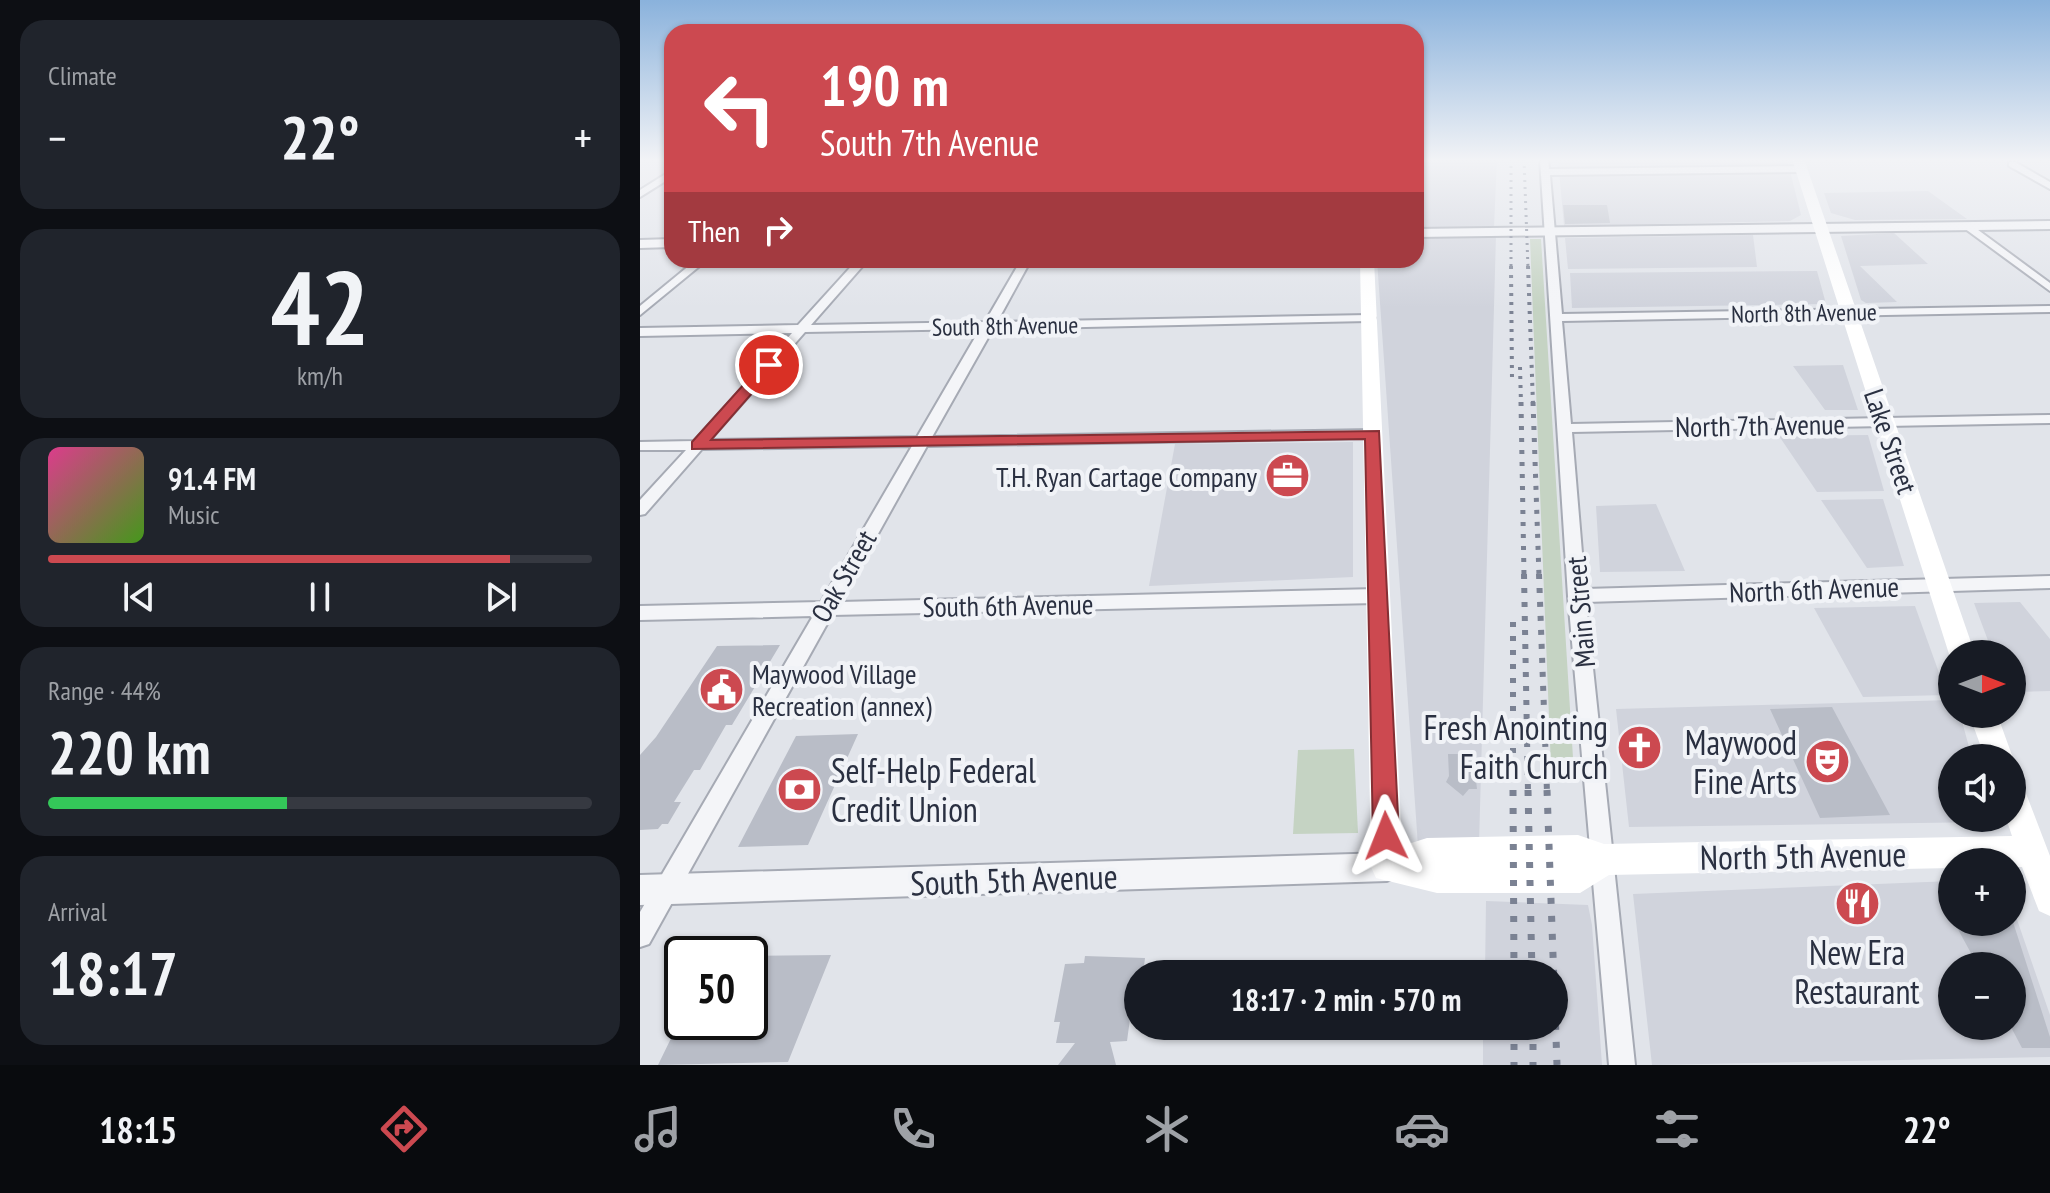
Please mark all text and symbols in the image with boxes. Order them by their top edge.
text: 190 m [820,49,949,121]
icon: left [688,56,792,160]
text: Climate [48,59,117,92]
text: 22° [280,98,360,176]
text: − [48,109,66,166]
text: + [574,109,592,166]
text: South 7th Avenue [820,119,1039,166]
icon: right [756,208,800,252]
text: Then [688,211,740,250]
text: 42 [270,239,370,374]
street label: North 8th Avenue [1731,296,1877,330]
street label: South 8th Avenue [932,309,1078,343]
pin [735,331,803,399]
icon: arrive [747,343,791,387]
text: km/h [297,359,343,392]
street label: Lake Street [1856,384,1926,499]
street label: North 7th Avenue [1675,405,1845,445]
office icon: T.H. Ryan Cartage Company [1264,452,1312,500]
place label: T.H. Ryan Cartage Company [996,458,1257,495]
text: 91.4 FM [168,459,256,498]
text: Music [168,498,220,531]
street label: Oak Street [802,523,884,629]
street label: Main Street [1557,555,1603,669]
street label: North 6th Avenue [1728,568,1900,610]
icon: previous [117,575,161,619]
icon: pause [298,575,342,619]
icon: next [479,575,523,619]
street label: South 6th Avenue [922,585,1094,625]
north arrow [1938,640,2026,728]
map controls [1938,640,2026,1040]
place label: Maywood Village Recreation (annex) [752,655,932,724]
public building icon: Maywood Village Recreation (annex) [697,665,745,713]
text: Range · 44% [48,674,161,707]
place label: Fresh Anointing Faith Church [1424,705,1608,788]
text: 220 km [48,713,211,791]
place label: Maywood Fine Arts [1685,720,1797,803]
church icon: Fresh Anointing Faith Church [1615,723,1663,771]
theatre icon: Maywood Fine Arts [1804,738,1852,786]
button: sound [1938,744,2026,832]
place label: Self-Help Federal Credit Union [831,748,1036,831]
bank icon: Self-Help Federal Credit Union [776,766,824,814]
position arrow [1344,794,1428,878]
street label: North 5th Avenue [1699,831,1907,879]
button: + [1938,848,2026,936]
street label: South 5th Avenue [910,853,1118,905]
restaurant icon: New Era Restaurant [1833,880,1881,928]
text: Arrival [48,895,107,928]
place label: New Era Restaurant [1794,930,1920,1013]
text: 18:17 [48,934,178,1012]
speed limit sign: 50 [664,936,768,1040]
button: − [1938,952,2026,1040]
text: 18:17 · 2 min · 570 m [1231,980,1461,1019]
icon: directions [376,1101,432,1157]
icon: music [630,1101,686,1157]
icon: phone [885,1101,941,1157]
icon: climate [1139,1101,1195,1157]
icon: car [1394,1101,1450,1157]
icon: filters [1649,1101,1705,1157]
text: 18:15 [99,1106,177,1153]
text: 22° [1903,1106,1951,1153]

